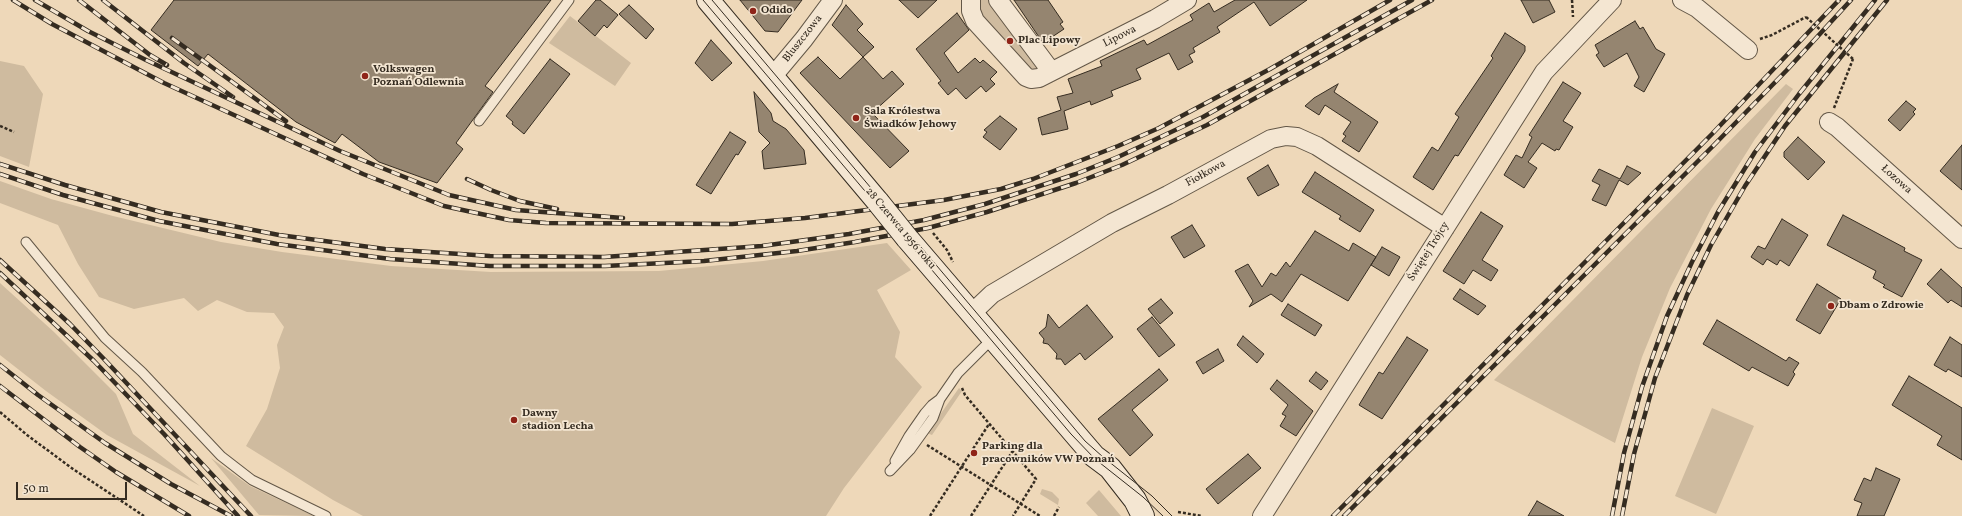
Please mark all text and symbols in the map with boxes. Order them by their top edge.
place label: Odido [761,4,793,18]
marker: Odido [748,6,758,16]
street label: Bluszczowa [780,13,826,65]
street label: Lipowa [1101,23,1139,51]
place label: Plac Lipowy [1018,34,1080,48]
marker: Plac Lipowy [1005,36,1015,46]
place label: Volkswagen Poznań Odlewnia [373,63,464,89]
marker: Volkswagen Poznań Odlewnia [360,71,370,81]
place label: Sala Królestwa Świadków Jehowy [864,105,956,131]
marker: Sala Królestwa Świadków Jehowy [851,113,861,123]
street label: Fiołkowa [1184,158,1228,190]
street label: Łozowa [1878,163,1914,197]
street label: 28 Czerwca 1956 roku [862,185,938,273]
street label: Świętej Trójcy [1405,220,1453,284]
place label: Dbam o Zdrowie [1839,299,1924,313]
marker: Dbam o Zdrowie [1826,301,1836,311]
place label: Dawny stadion Lecha [522,407,594,433]
marker: Dawny stadion Lecha [509,415,519,425]
place label: Parking dla pracowników VW Poznań [982,440,1115,466]
marker: Parking dla pracowników VW Poznań [969,448,979,458]
scale bar [18,474,129,500]
text: 50 m [23,481,49,497]

